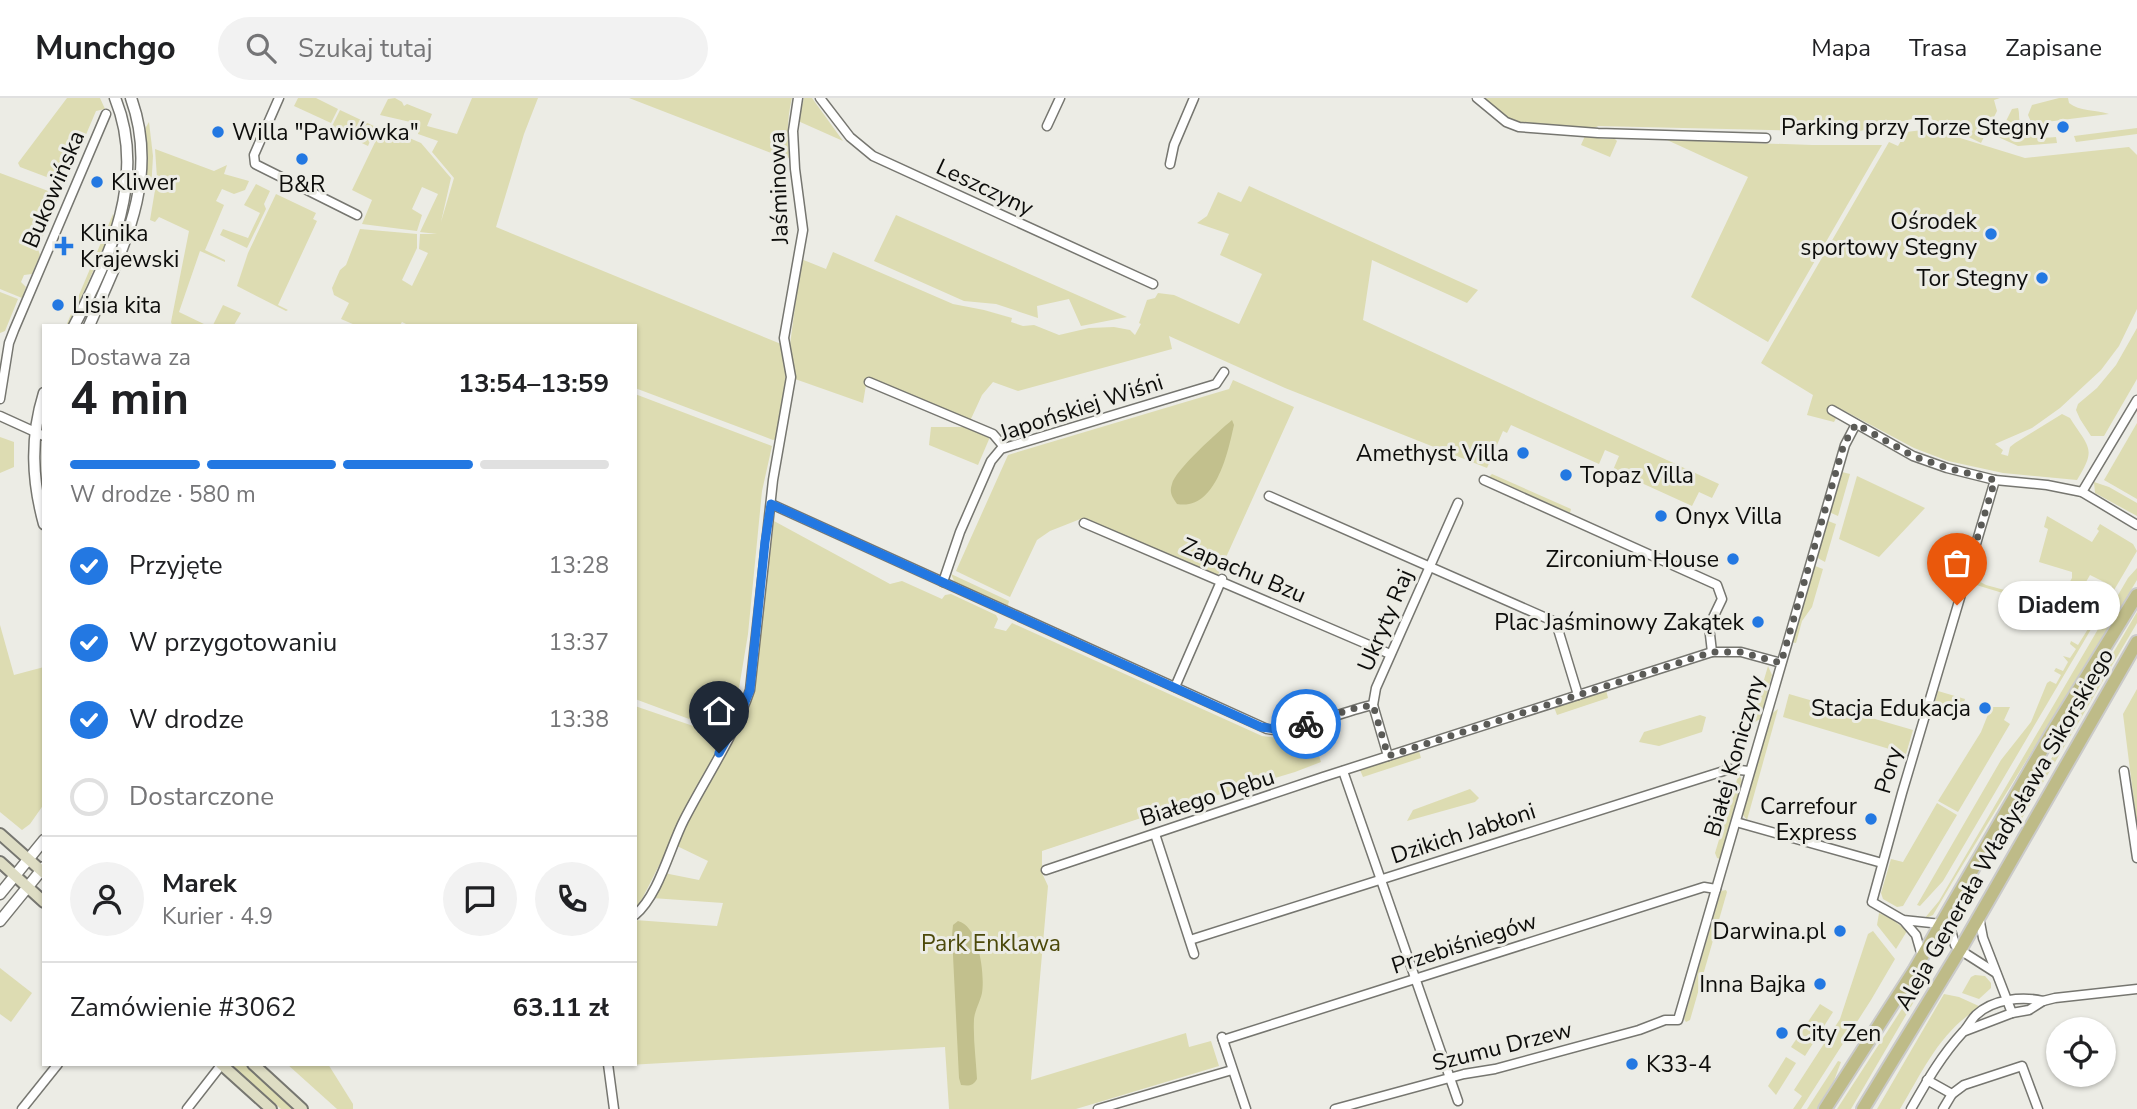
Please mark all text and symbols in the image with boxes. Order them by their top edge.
search box [218,17,708,80]
text: Munchgo [35,26,176,71]
icon: search [242,29,280,67]
text: Szukaj tutaj [298,31,433,66]
text: Mapa [1811,32,1871,64]
text: Trasa [1909,32,1967,64]
text: Zapisane [2005,32,2102,64]
place label: Parking przy Torze Stegny [1781,112,2049,143]
place label: Willa "Pawiówka" [232,117,419,148]
marker: Parking przy Torze Stegny [2055,119,2071,135]
marker: Willa "Pawiówka" [210,124,226,140]
street label: Bukowińska [15,126,92,253]
street label: Jaśminowa [761,131,796,246]
marker: B&R [294,151,310,167]
street label: Leszczyny [931,151,1038,223]
place label: Kliwer [111,167,178,198]
place label: B&R [279,169,325,200]
marker: Kliwer [89,174,105,190]
place label: Ośrodek sportowy Stegny [1800,206,1977,263]
place label: Klinika Krajewski [80,218,179,275]
marker: Ośrodek sportowy Stegny [1983,226,1999,242]
marker: Klinika Krajewski [54,236,74,256]
place label: Tor Stegny [1916,263,2028,294]
marker: Tor Stegny [2034,270,2050,286]
place label: Lisia kita [72,290,161,321]
marker: Lisia kita [50,297,66,313]
text: Dostawa za [70,342,191,373]
text: 13:54–13:59 [458,366,609,401]
street label: Japońskiej Wiśni [994,366,1167,449]
text: 4 min [70,367,189,430]
place label: Amethyst Villa [1356,438,1509,469]
marker: Amethyst Villa [1515,445,1531,461]
place label: Topaz Villa [1580,460,1694,491]
marker: Topaz Villa [1558,467,1574,483]
text: W drodze · 580 m [70,479,256,510]
place label: Onyx Villa [1675,501,1782,532]
marker: Onyx Villa [1653,508,1669,524]
street label: Zapachu Bzu [1177,530,1311,611]
pin [1927,533,1987,605]
place label: Zirconium House [1545,544,1719,575]
icon: bag [1938,544,1976,582]
icon: check [70,547,108,585]
text: Przyjęte [129,548,223,583]
text: 13:28 [549,550,609,581]
marker: Zirconium House [1725,551,1741,567]
street label: Ukryty Raj [1350,564,1421,676]
callout: Diadem [1999,580,2122,630]
text: Diadem [2018,590,2100,621]
place label: Plac Jaśminowy Zakątek [1494,607,1744,638]
marker: Plac Jaśminowy Zakątek [1750,614,1766,630]
icon: check [70,624,108,662]
text: W przygotowaniu [129,625,337,660]
text: 13:37 [549,627,609,658]
street label: Aleja Generała Władysława Sikorskiego [1888,643,2121,1016]
street label: Białej Koniczyny [1697,672,1772,840]
pin [689,681,749,753]
courier [1271,689,1341,759]
icon: home [700,692,738,730]
place label: Stacja Edukacja [1811,693,1971,724]
marker: Stacja Edukacja [1977,700,1993,716]
icon: check [70,701,108,739]
text: W drodze [129,702,244,737]
text: 13:38 [549,704,609,735]
icon: bike [1287,705,1325,743]
street label: Pory [1867,743,1910,797]
street label: Białego Dębu [1136,761,1278,834]
text: Dostarczone [129,779,274,814]
place label: Carrefour Express [1760,791,1858,848]
street label: Dzikich Jabłoni [1387,795,1539,871]
marker: Carrefour Express [1863,811,1879,827]
button: person [70,862,144,936]
button: chat [443,862,517,936]
button: phone [535,862,609,936]
text: Marek [162,866,237,901]
text: Kurier · 4.9 [162,901,273,932]
street label: Przebiśniegów [1387,905,1541,982]
place label: Darwina.pl [1712,916,1826,947]
marker: Darwina.pl [1832,923,1848,939]
park label: Park Enklawa [921,928,1061,959]
place label: Inna Bajka [1699,969,1806,1000]
marker: Inna Bajka [1812,976,1828,992]
text: Zamówienie #3062 [70,990,296,1025]
text: 63.11 zł [513,990,609,1025]
street label: Szumu Drzew [1429,1014,1575,1079]
map controls [2046,1017,2116,1087]
button: locate [2046,1017,2116,1087]
place label: City Zen [1796,1018,1881,1049]
marker: City Zen [1774,1025,1790,1041]
place label: K33-4 [1646,1049,1712,1080]
marker: K33-4 [1624,1056,1640,1072]

